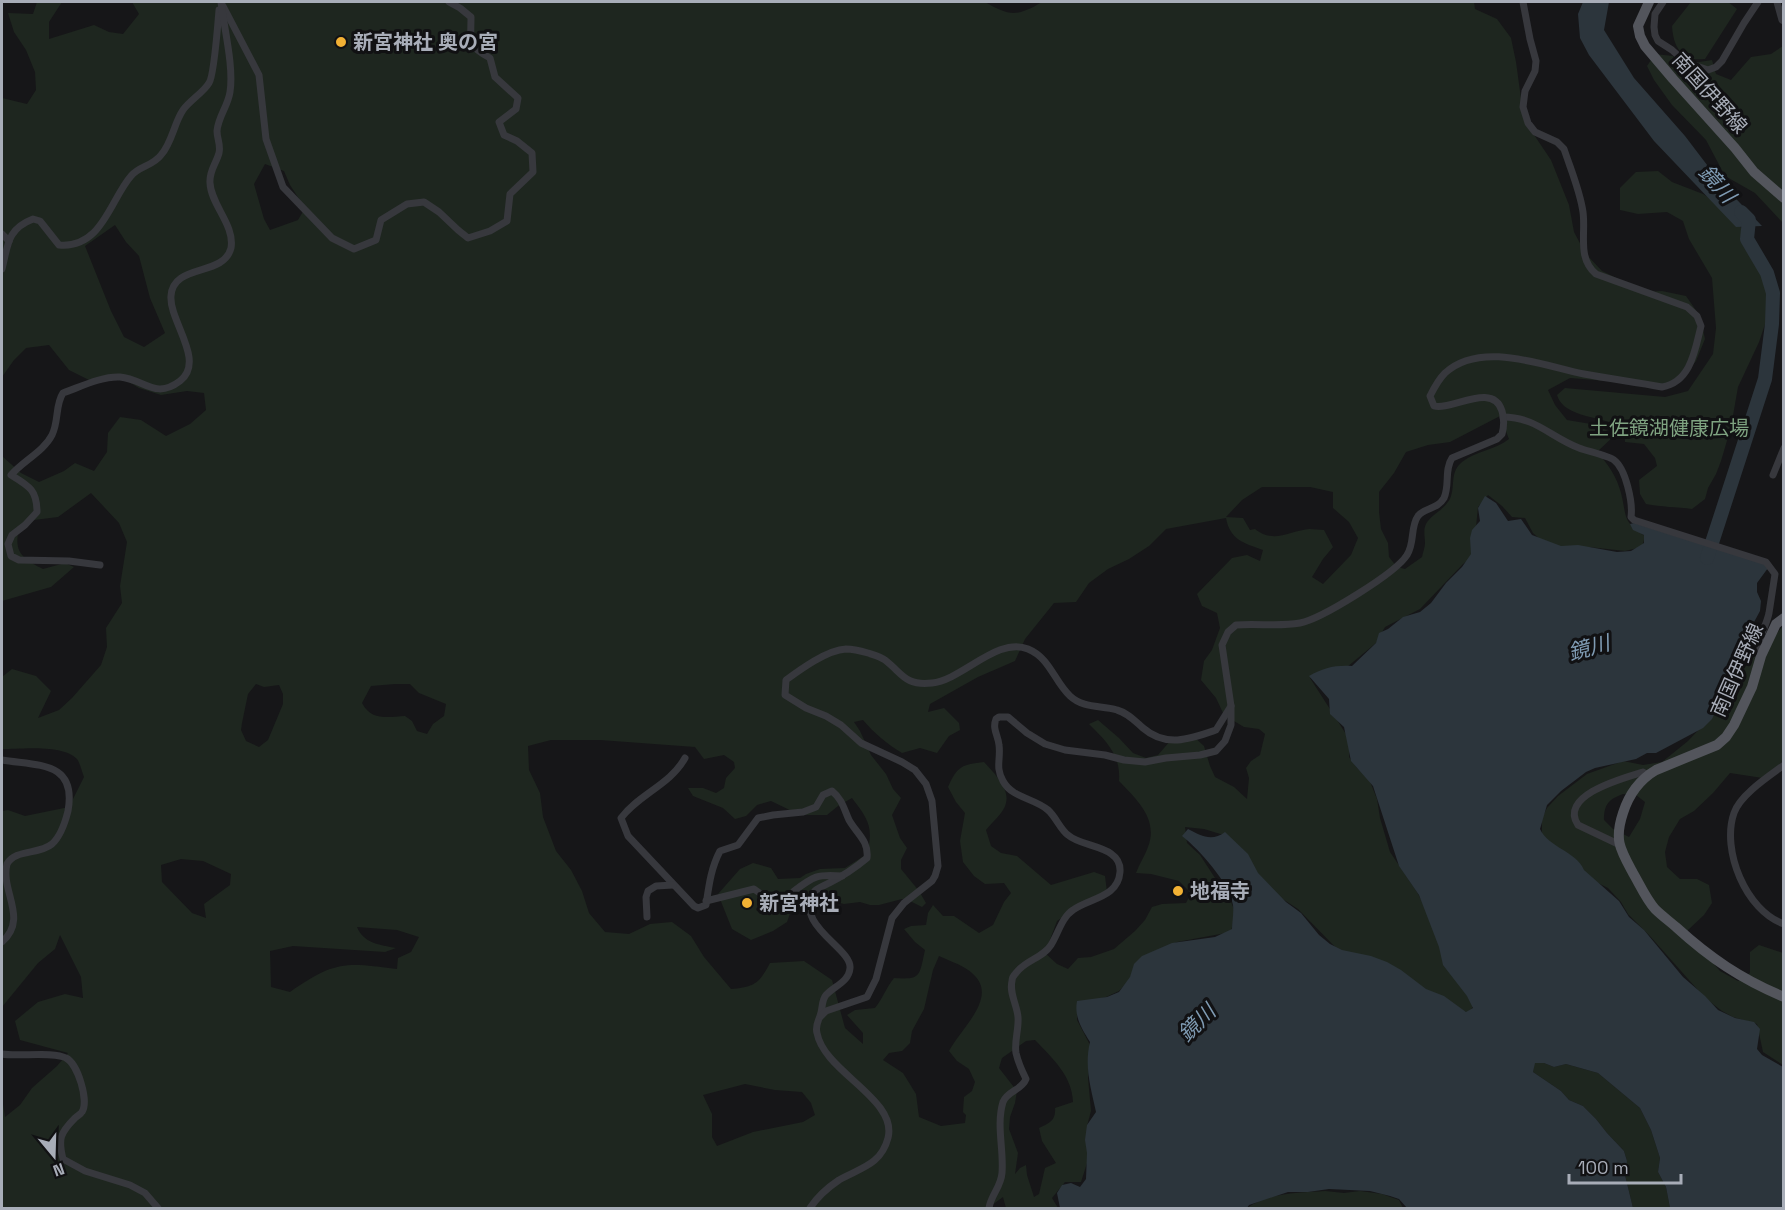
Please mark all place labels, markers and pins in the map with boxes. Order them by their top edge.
place label: 新宮神社 奥の宮 [353,29,498,55]
marker: 新宮神社 奥の宮 [334,35,348,49]
place label: 地福寺 [1190,878,1250,904]
marker: 地福寺 [1171,884,1185,898]
place label: 新宮神社 [759,890,839,916]
marker: 新宮神社 [740,896,754,910]

